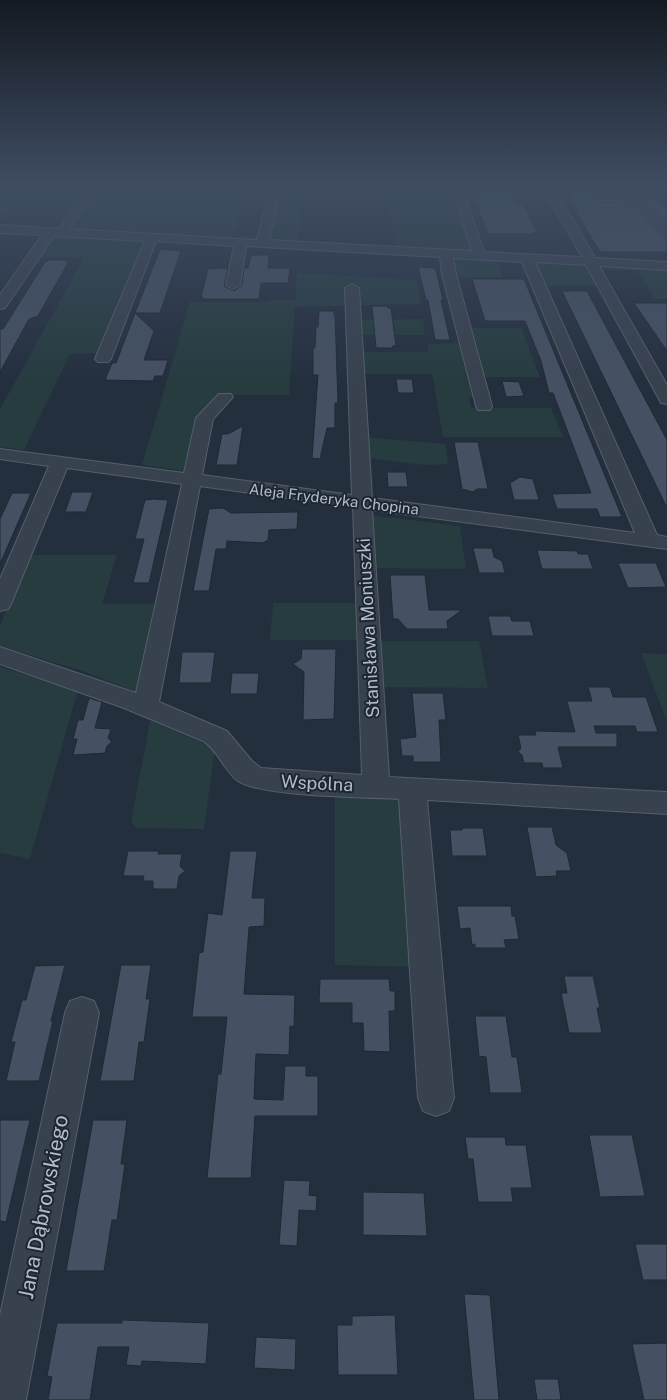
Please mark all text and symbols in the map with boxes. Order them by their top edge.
street label: Aleja Fryderyka Chopina [248,480,420,518]
street label: Stanisława Moniuszki [353,538,383,718]
street label: Wspólna [280,771,354,795]
street label: Jana Dąbrowskiego [13,1113,73,1301]

